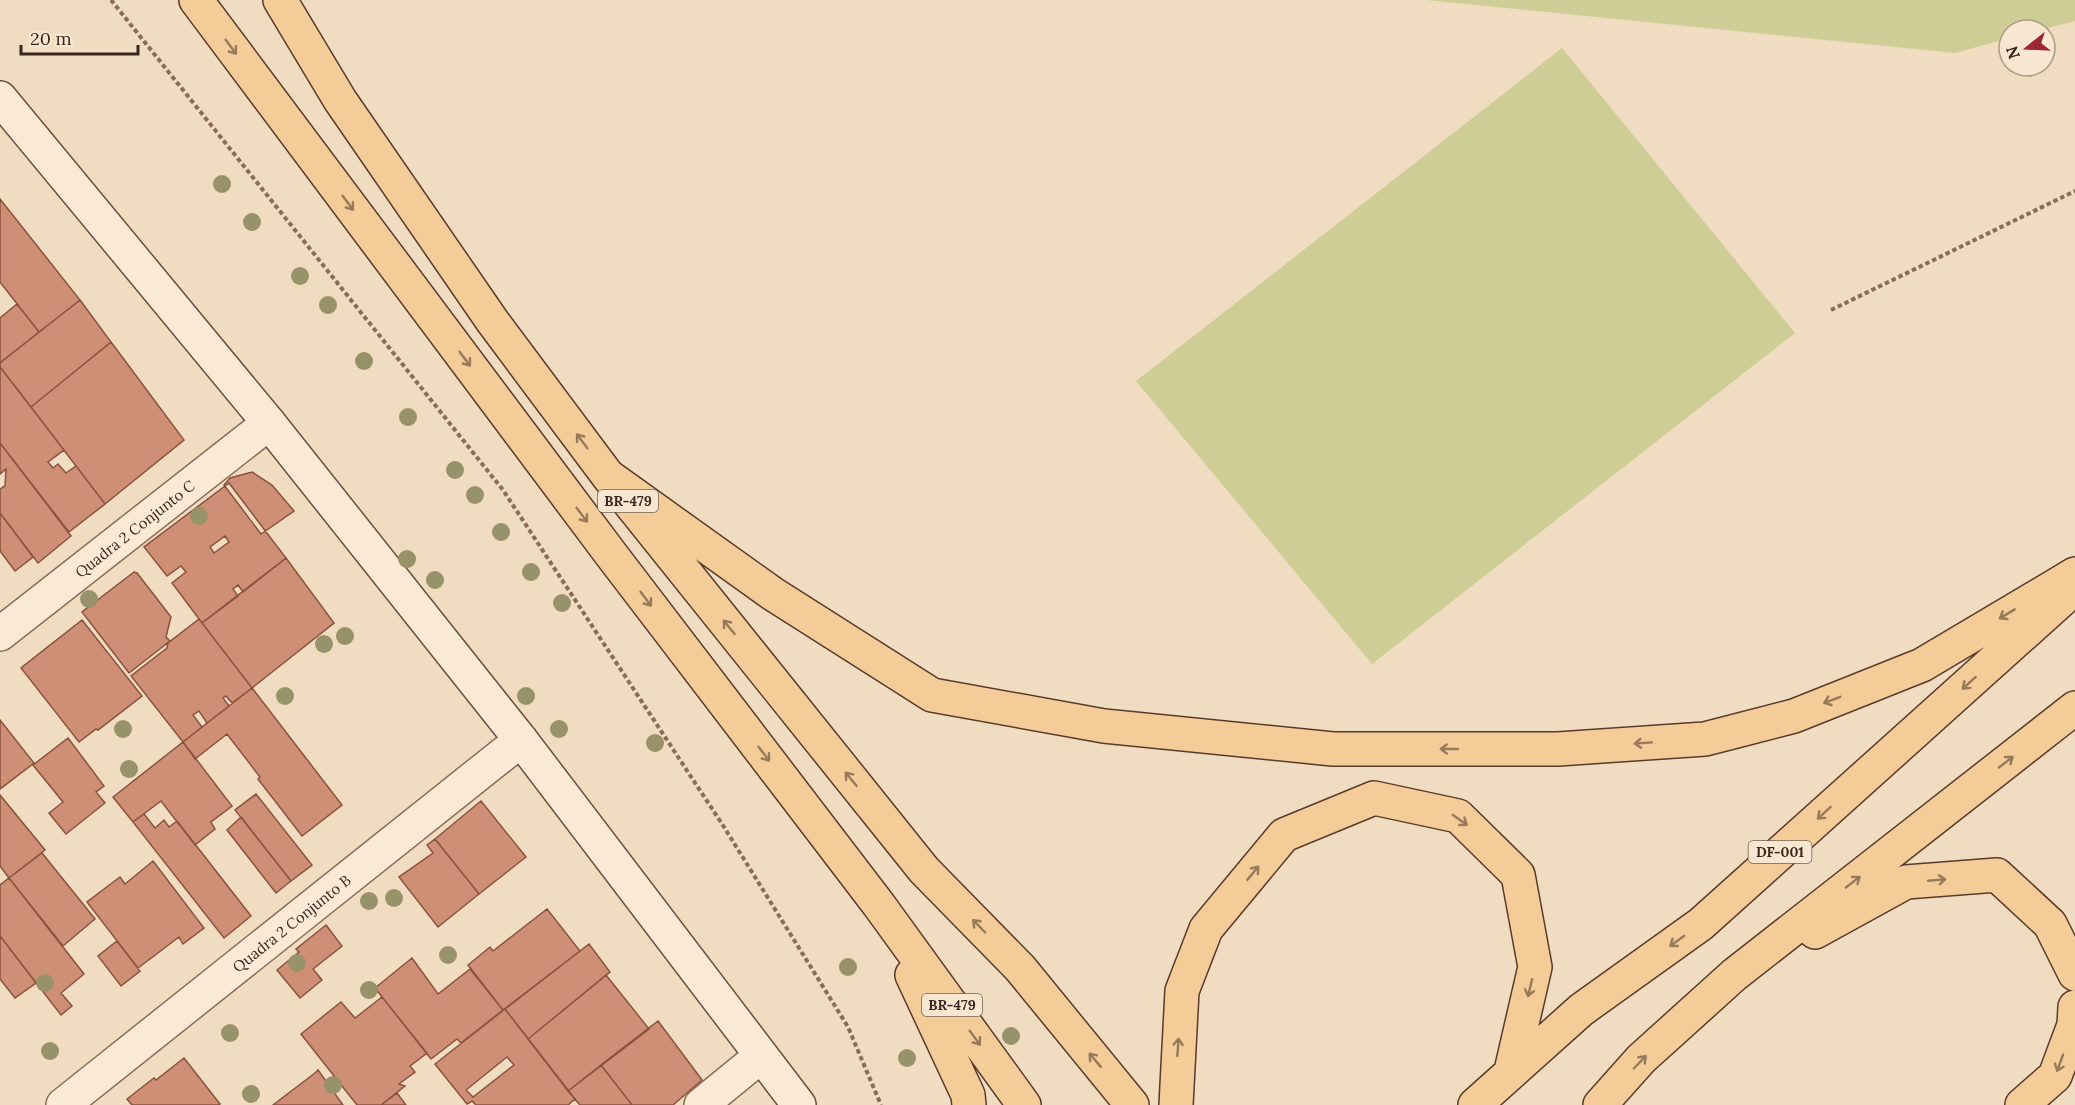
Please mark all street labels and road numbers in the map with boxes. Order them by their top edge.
street label: Quadra 2 Conjunto C [71,475,199,581]
road number: BR-479 [598,490,658,512]
road number: DF-001 [1748,841,1812,863]
street label: Quadra 2 Conjunto B [228,870,354,976]
road number: BR-479 [922,994,982,1016]

